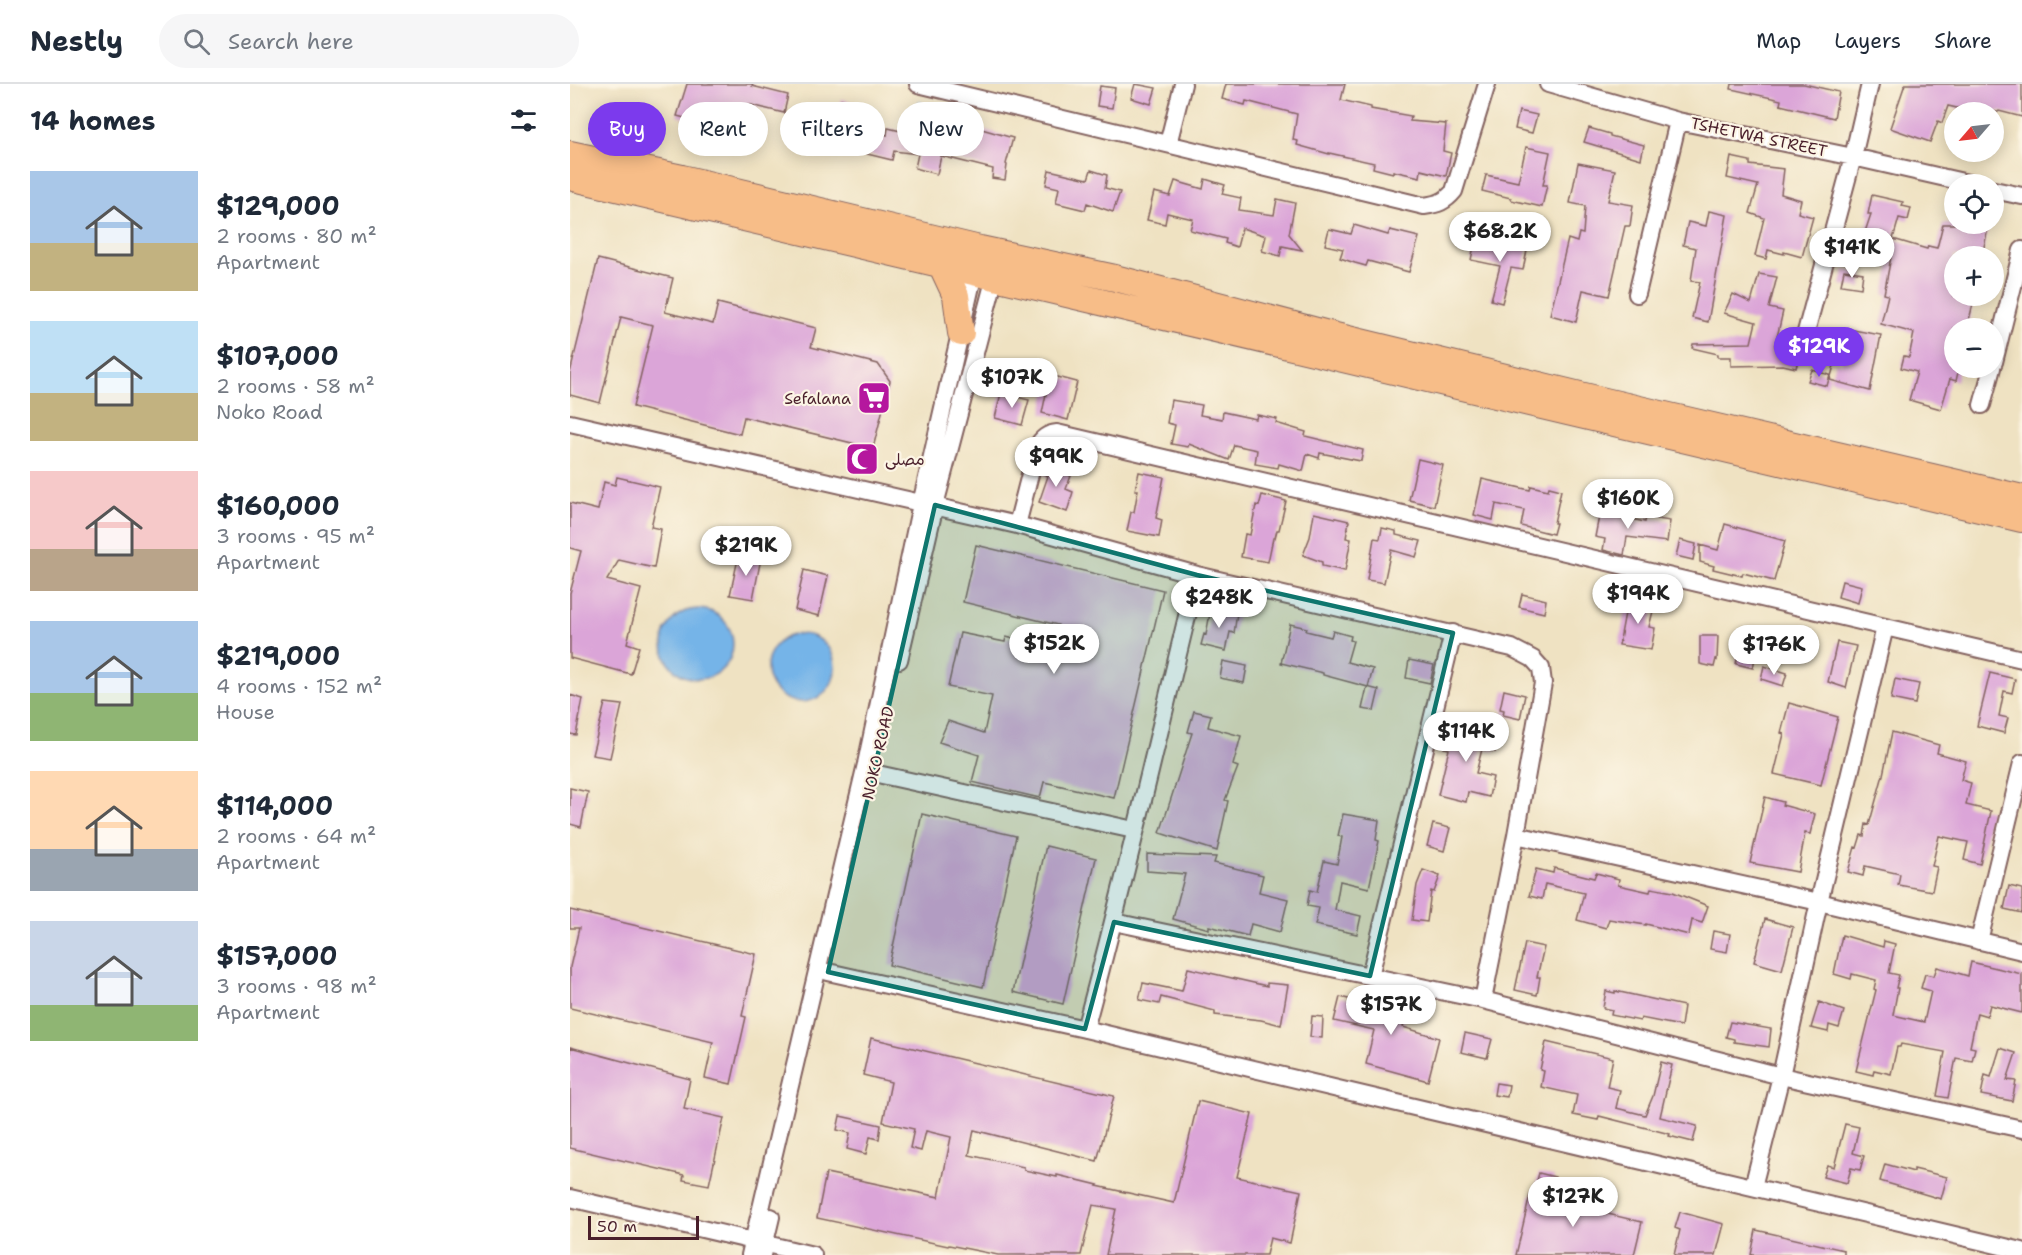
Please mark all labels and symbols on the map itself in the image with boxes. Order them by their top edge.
north arrow [1944,102,2004,162]
street label: TSHETWA STREET [1689,112,1829,162]
pin: $68.2K [1451,212,1549,263]
pin: $141K [1810,228,1894,279]
pin: $129K [1777,327,1861,378]
pin: $107K [970,358,1054,409]
supermarket icon: Sefalana [856,380,892,416]
place label: Sefalana [784,388,851,409]
pin: $99K [1020,437,1092,488]
mosque icon: مصلى [844,441,880,477]
place label: مصلى [885,449,925,470]
pin: $160K [1586,479,1670,530]
pin: $219K [704,526,788,577]
pin: $194K [1596,574,1680,625]
pin: $248K [1177,578,1261,629]
pin: $152K [1012,624,1096,675]
pin: $176K [1732,625,1816,676]
street label: NOKO ROAD [857,704,899,802]
pin: $114K [1424,712,1508,763]
pin: $157K [1349,985,1433,1036]
pin: $127K [1531,1177,1615,1228]
scale bar [588,1213,699,1240]

